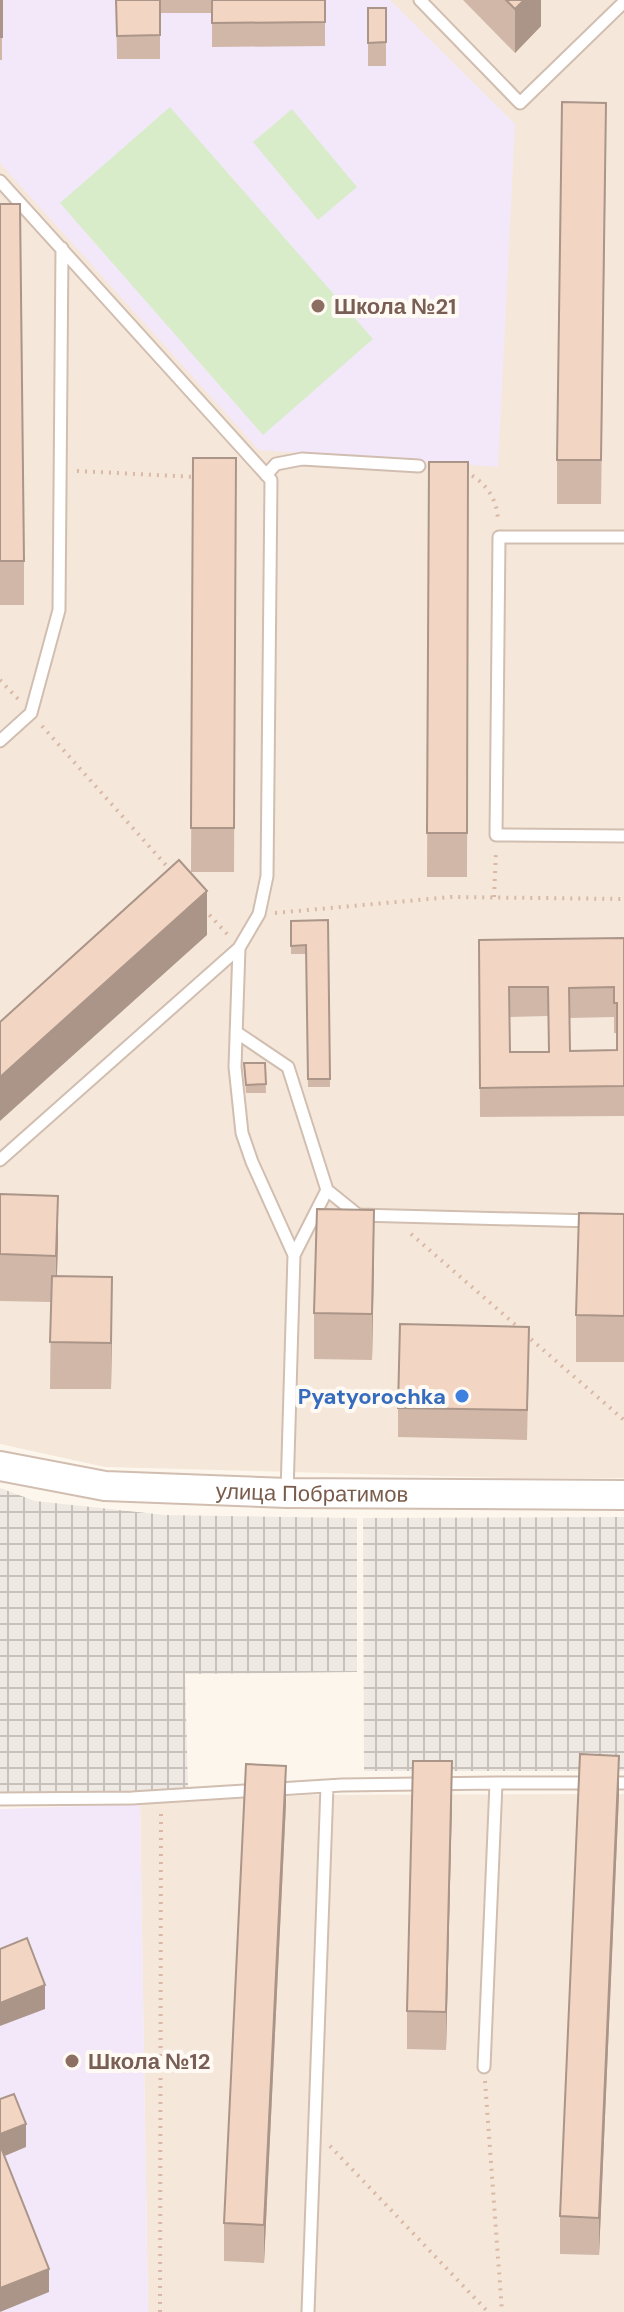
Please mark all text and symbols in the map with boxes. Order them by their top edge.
place label: Школа №21 [334,292,456,321]
marker: Школа №21 [309,297,327,315]
place label: Pyatyorochka [298,1382,446,1411]
marker: Pyatyorochka [453,1387,471,1405]
street label: улица Побратимов [215,1476,408,1508]
place label: Школа №12 [88,2047,210,2076]
marker: Школа №12 [63,2052,81,2070]

